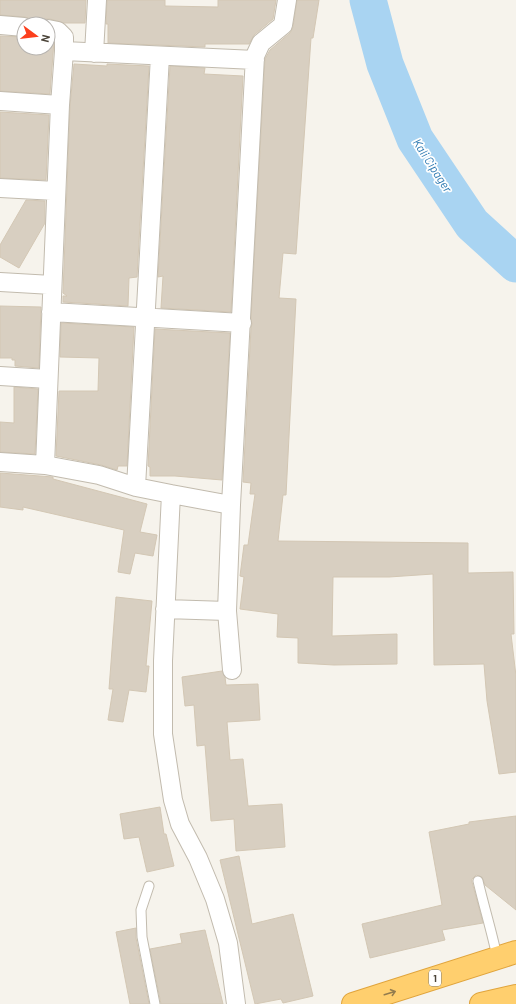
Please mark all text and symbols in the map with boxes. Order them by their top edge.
north arrow [16,16,56,56]
text: N [39,33,53,44]
water label: Kali Cipager [411,136,456,195]
road number: 1 [429,970,441,986]
one-way arrow [384,989,397,996]

